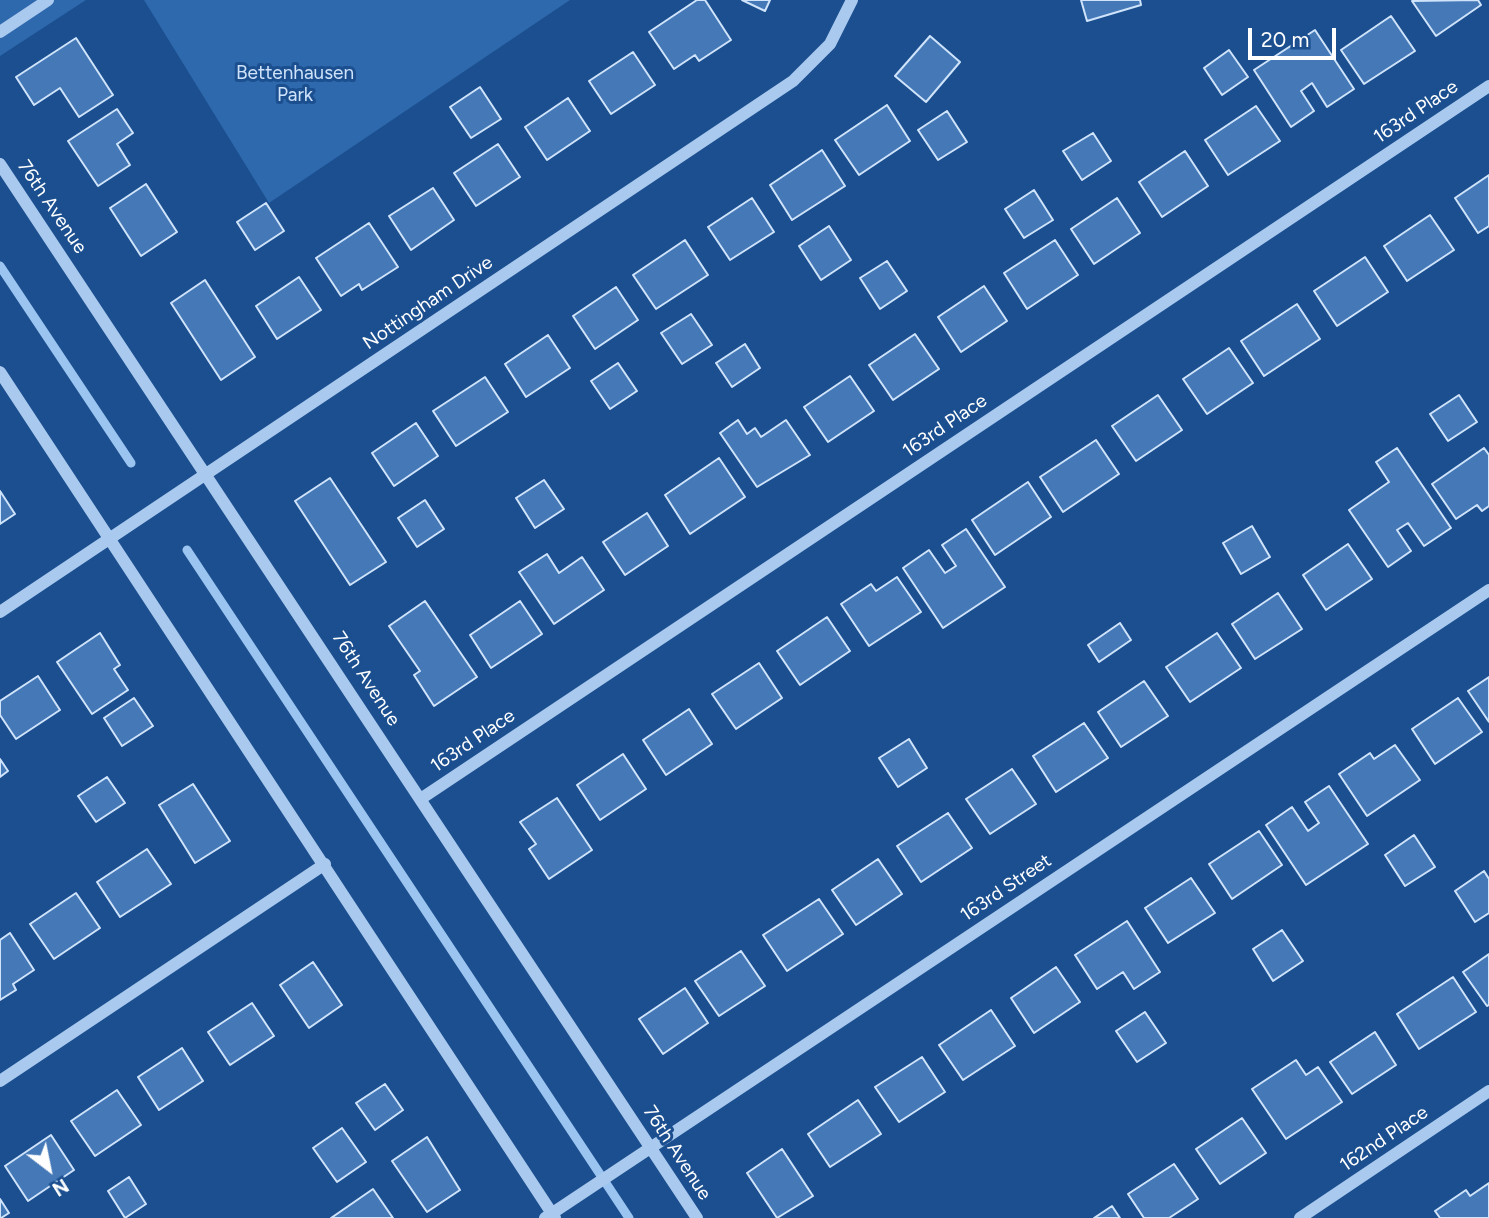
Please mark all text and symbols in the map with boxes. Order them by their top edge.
scale bar [1251,14,1338,58]
text: 20 m [1261,27,1309,52]
park label: Bettenhausen Park [236,62,354,106]
street label: 163rd Place [1370,76,1462,148]
street label: 76th Avenue [12,156,92,258]
street label: Nottingham Drive [359,251,497,355]
street label: 163rd Place [899,390,991,462]
street label: 76th Avenue [327,628,405,730]
street label: 163rd Place [427,705,519,777]
street label: 163rd Street [956,849,1056,927]
street label: 162nd Place [1336,1101,1432,1177]
street label: 76th Avenue [638,1102,716,1204]
north arrow [14,1134,84,1204]
text: N [48,1174,73,1201]

